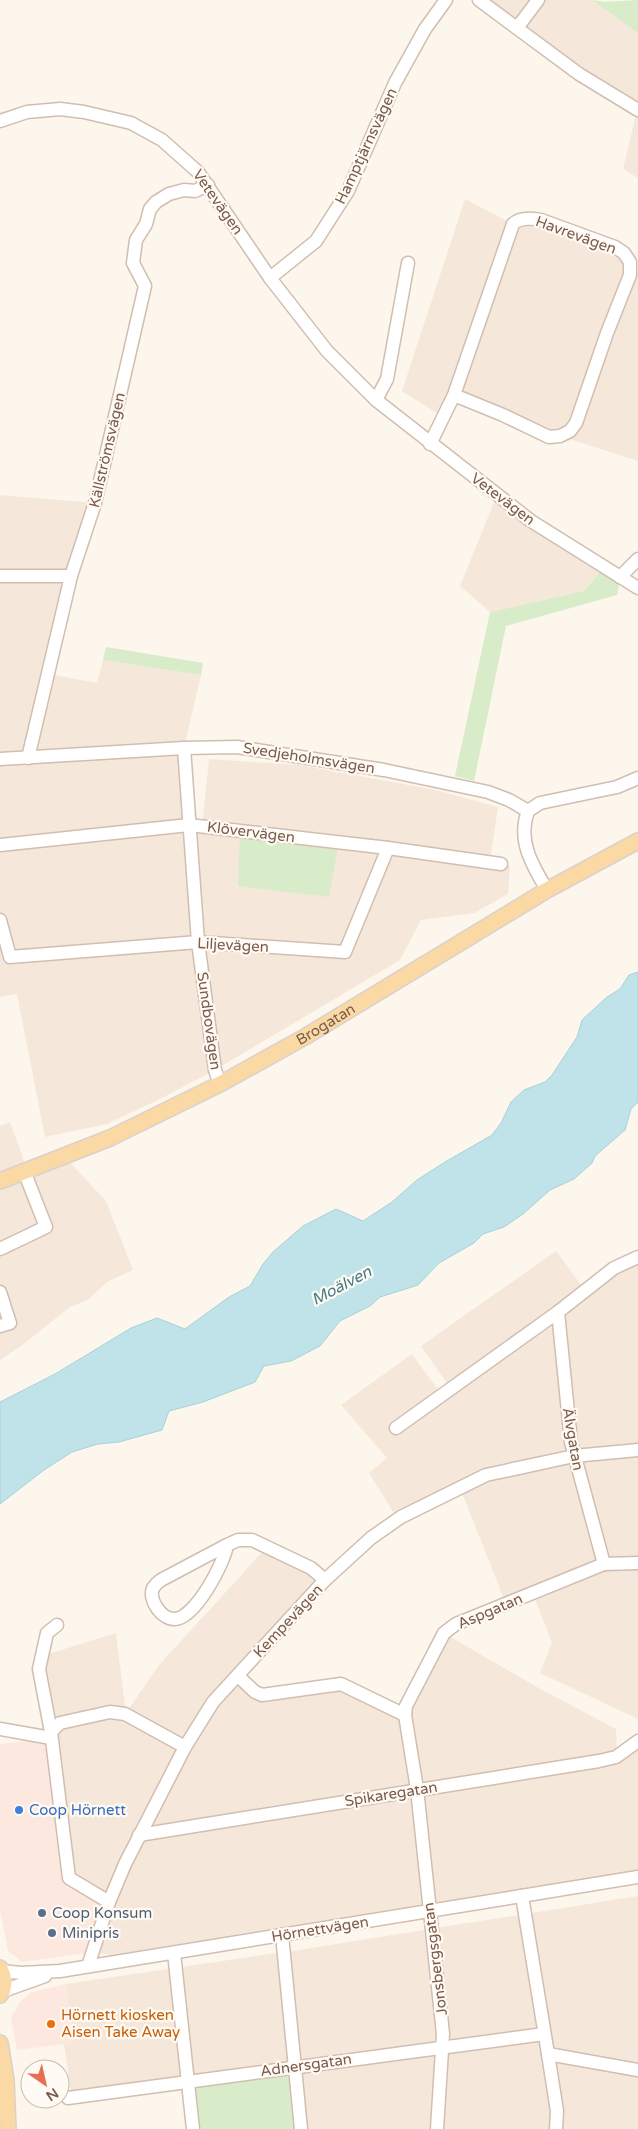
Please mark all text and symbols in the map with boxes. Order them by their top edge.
street label: Hamptjärnsvägen [331,85,401,207]
street label: Vetevägen [189,166,247,238]
street label: Havrevägen [533,212,619,258]
street label: Källströmsvägen [85,391,129,509]
street label: Vetevägen [467,469,539,529]
street label: Svedjeholmsvägen [242,739,376,777]
street label: Klövervägen [206,818,296,846]
street label: Liljevägen [197,934,269,956]
street label: Sundbovägen [193,971,225,1071]
street label: Brogatan [293,999,359,1049]
water label: Moälven [308,1261,376,1310]
street label: Älvgatan [559,1406,587,1472]
street label: Kempevägen [250,1581,326,1661]
street label: Aspgatan [455,1589,525,1633]
street label: Spikaregatan [343,1778,439,1810]
place label: Coop Hörnett [29,1801,126,1819]
marker: Coop Hörnett [13,1804,25,1816]
street label: Jonsbergsgatan [419,1902,451,2016]
place label: Coop Konsum [52,1904,152,1922]
marker: Coop Konsum [36,1907,48,1919]
street label: Hörnettvägen [270,1912,370,1946]
place label: Minipris [62,1924,119,1942]
marker: Minipris [46,1927,58,1939]
place label: Hörnett kiosken Aisen Take Away [61,2006,180,2041]
marker: Hörnett kiosken Aisen Take Away [45,2018,57,2030]
street label: Adnersgatan [259,2050,353,2080]
north arrow [20,2059,70,2109]
text: N [43,2084,61,2105]

